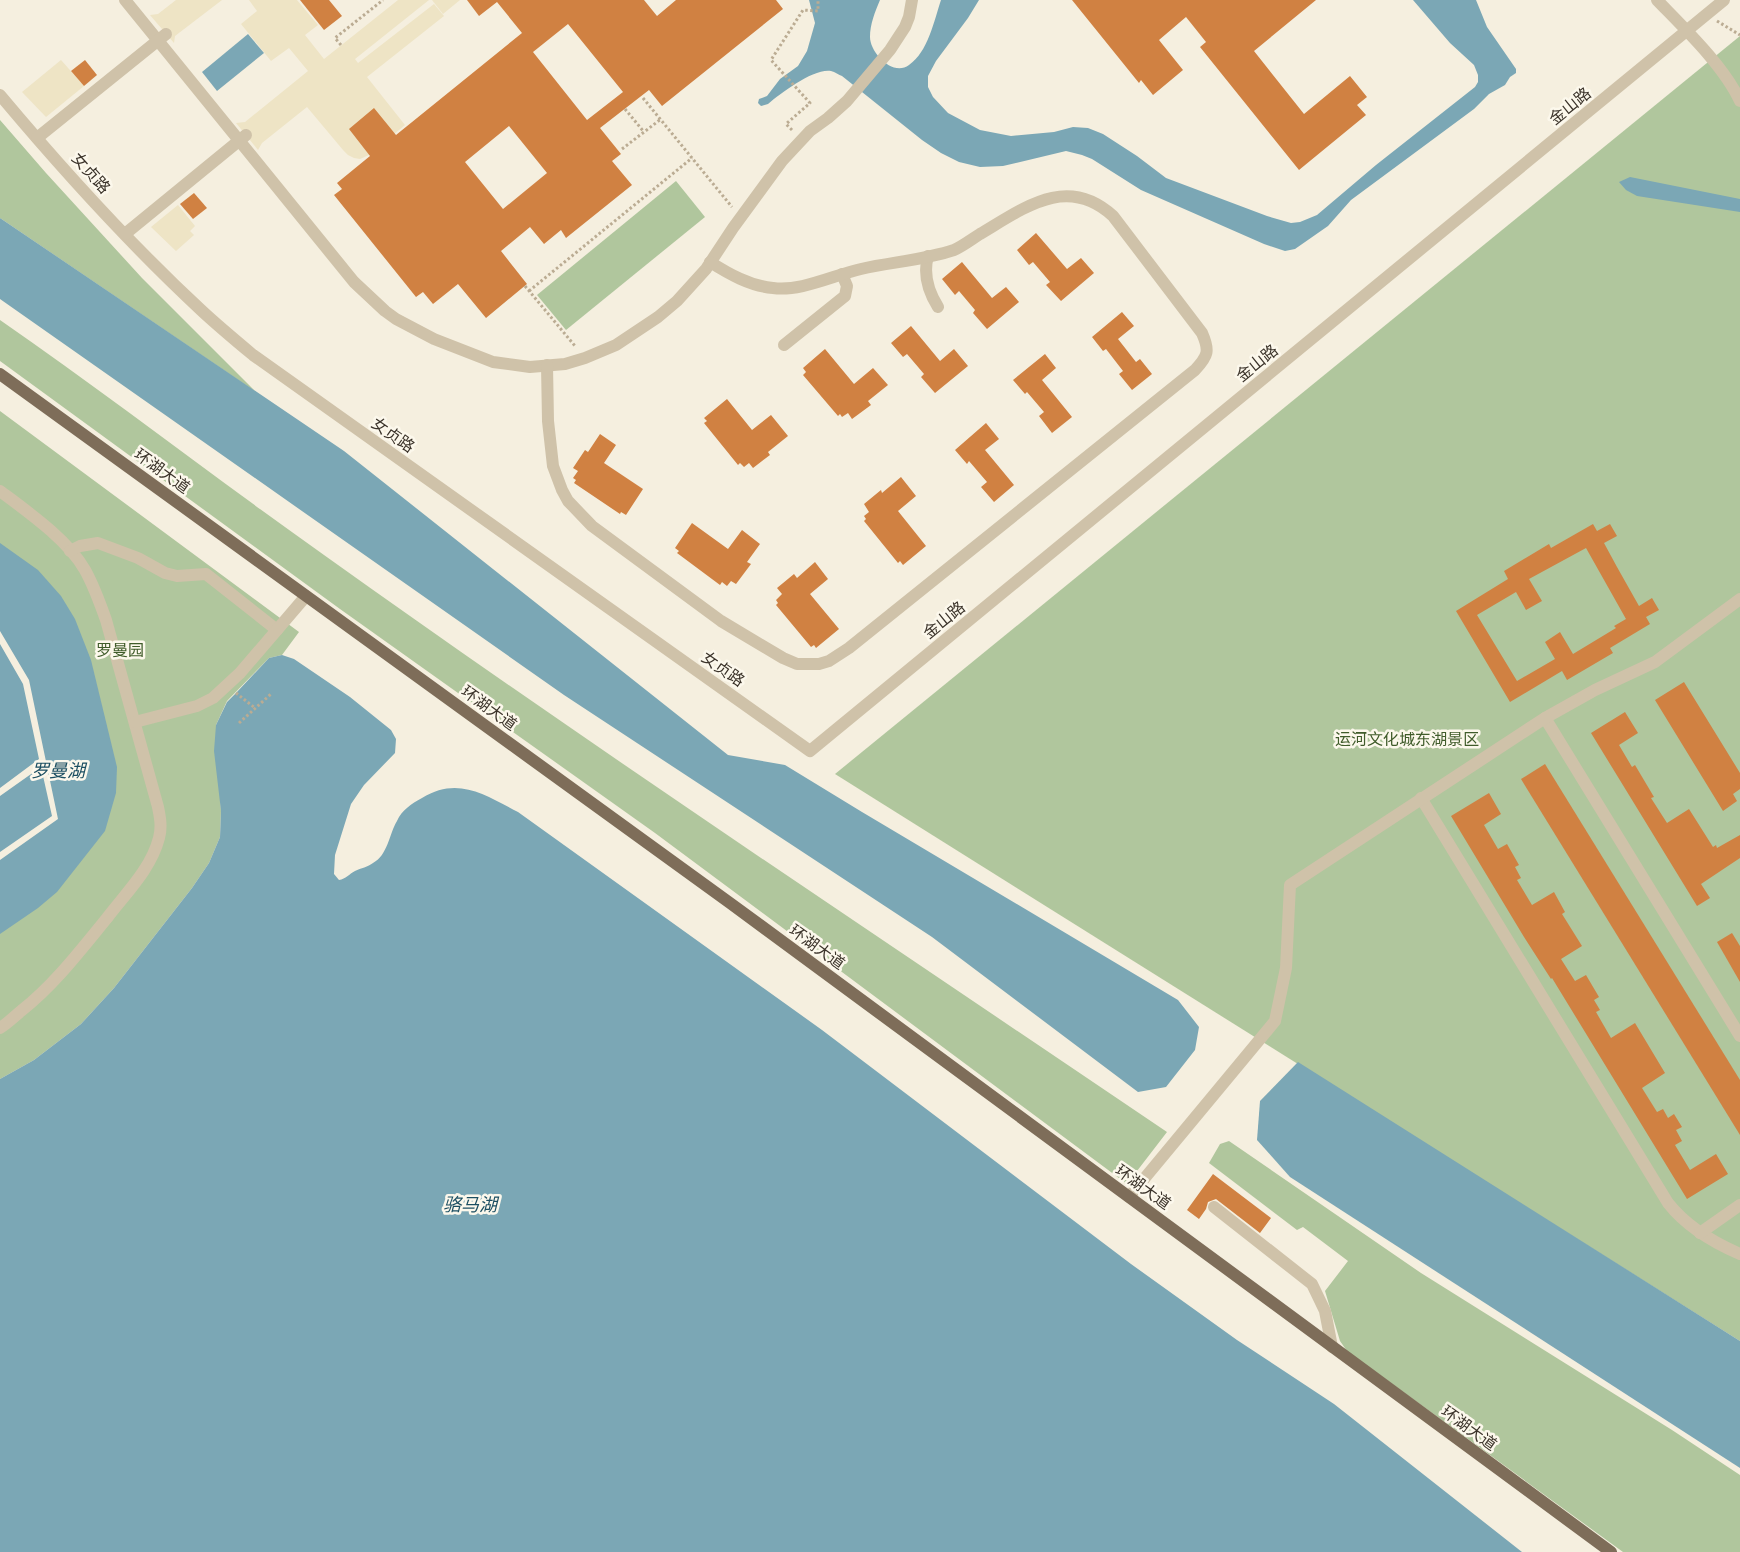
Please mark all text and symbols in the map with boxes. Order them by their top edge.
street label: 金山路 [1545,84,1595,128]
street label: 女贞路 [68,149,114,197]
street label: 金山路 [1232,341,1282,385]
street label: 女贞路 [368,413,418,457]
street label: 环湖大道 [131,445,193,497]
street label: 金山路 [919,598,969,642]
park label: 罗曼园 [96,641,144,660]
street label: 女贞路 [698,647,748,691]
street label: 环湖大道 [458,682,520,734]
park label: 运河文化城东湖景区 [1335,730,1479,749]
water label: 罗曼湖 [31,760,88,781]
street label: 环湖大道 [786,921,848,973]
street label: 环湖大道 [1112,1161,1174,1213]
water label: 骆马湖 [443,1194,500,1215]
street label: 环湖大道 [1438,1402,1500,1454]

